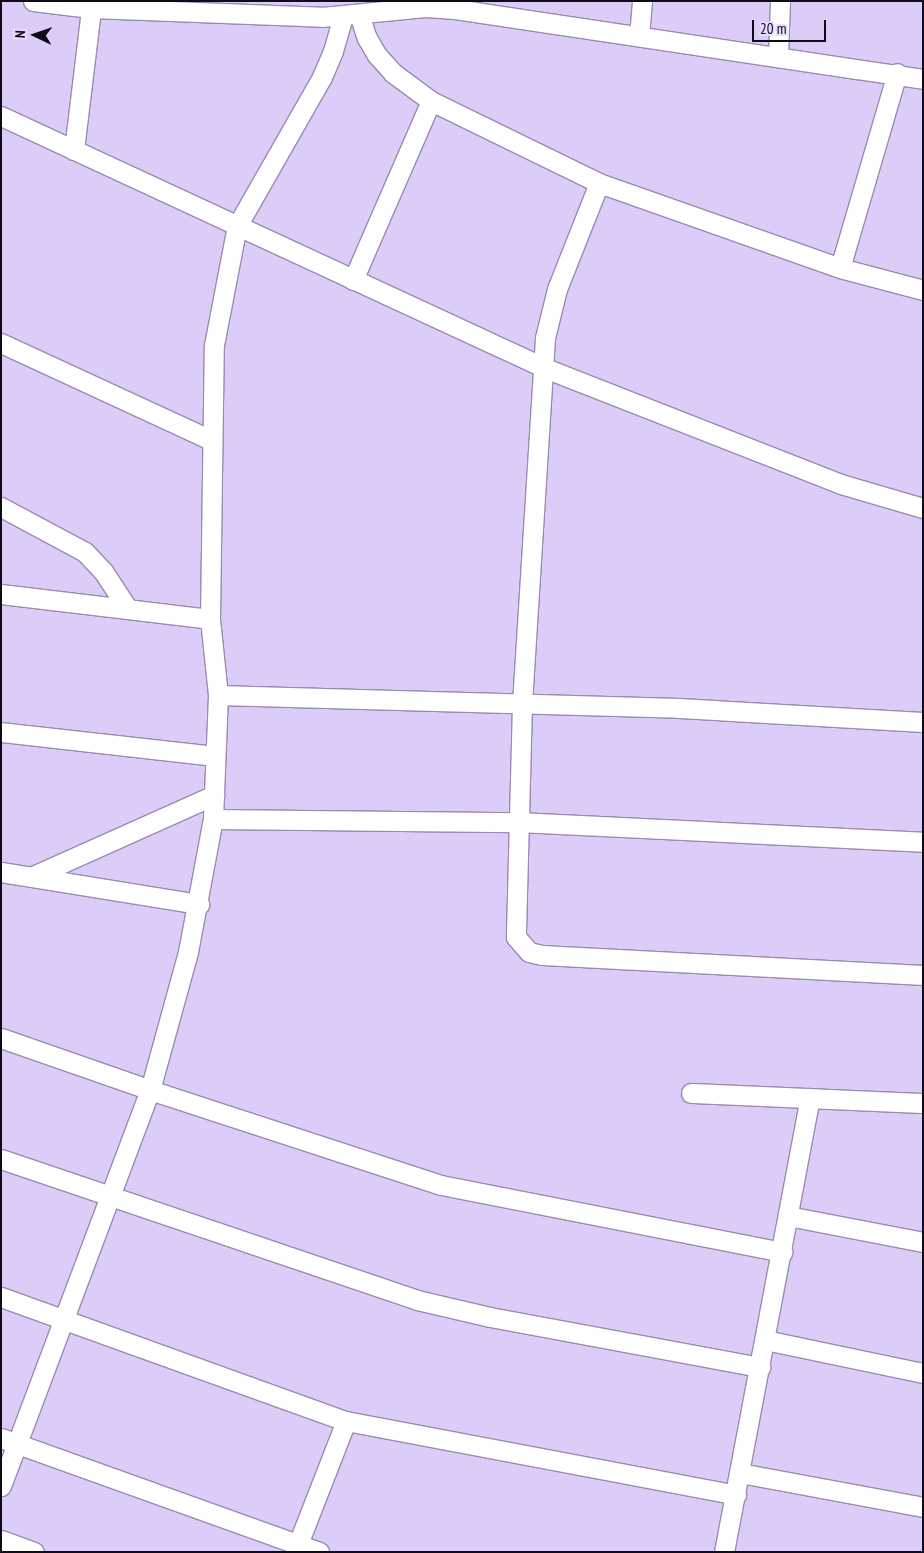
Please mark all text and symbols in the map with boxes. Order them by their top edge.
north arrow [10,10,60,60]
scale bar [754,10,828,42]
text: 20 m [760,19,786,38]
text: N [11,30,29,38]

